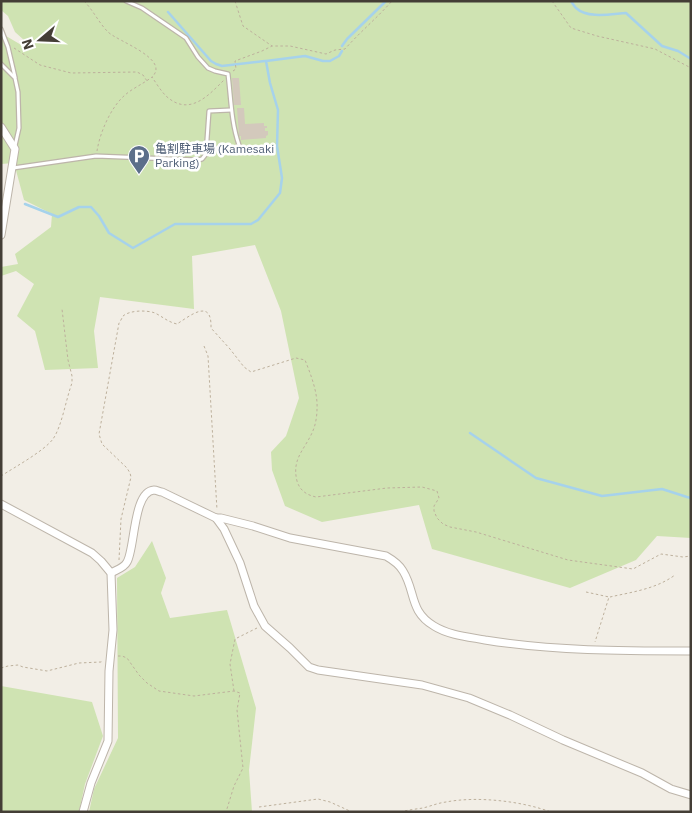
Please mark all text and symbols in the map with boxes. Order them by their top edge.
north arrow [15,15,65,65]
text: N [18,37,38,52]
place label: 亀割駐車場 (Kamesaki Parking) [155,141,274,170]
parking icon: 亀割駐車場 (Kamesaki Parking) [127,144,151,175]

